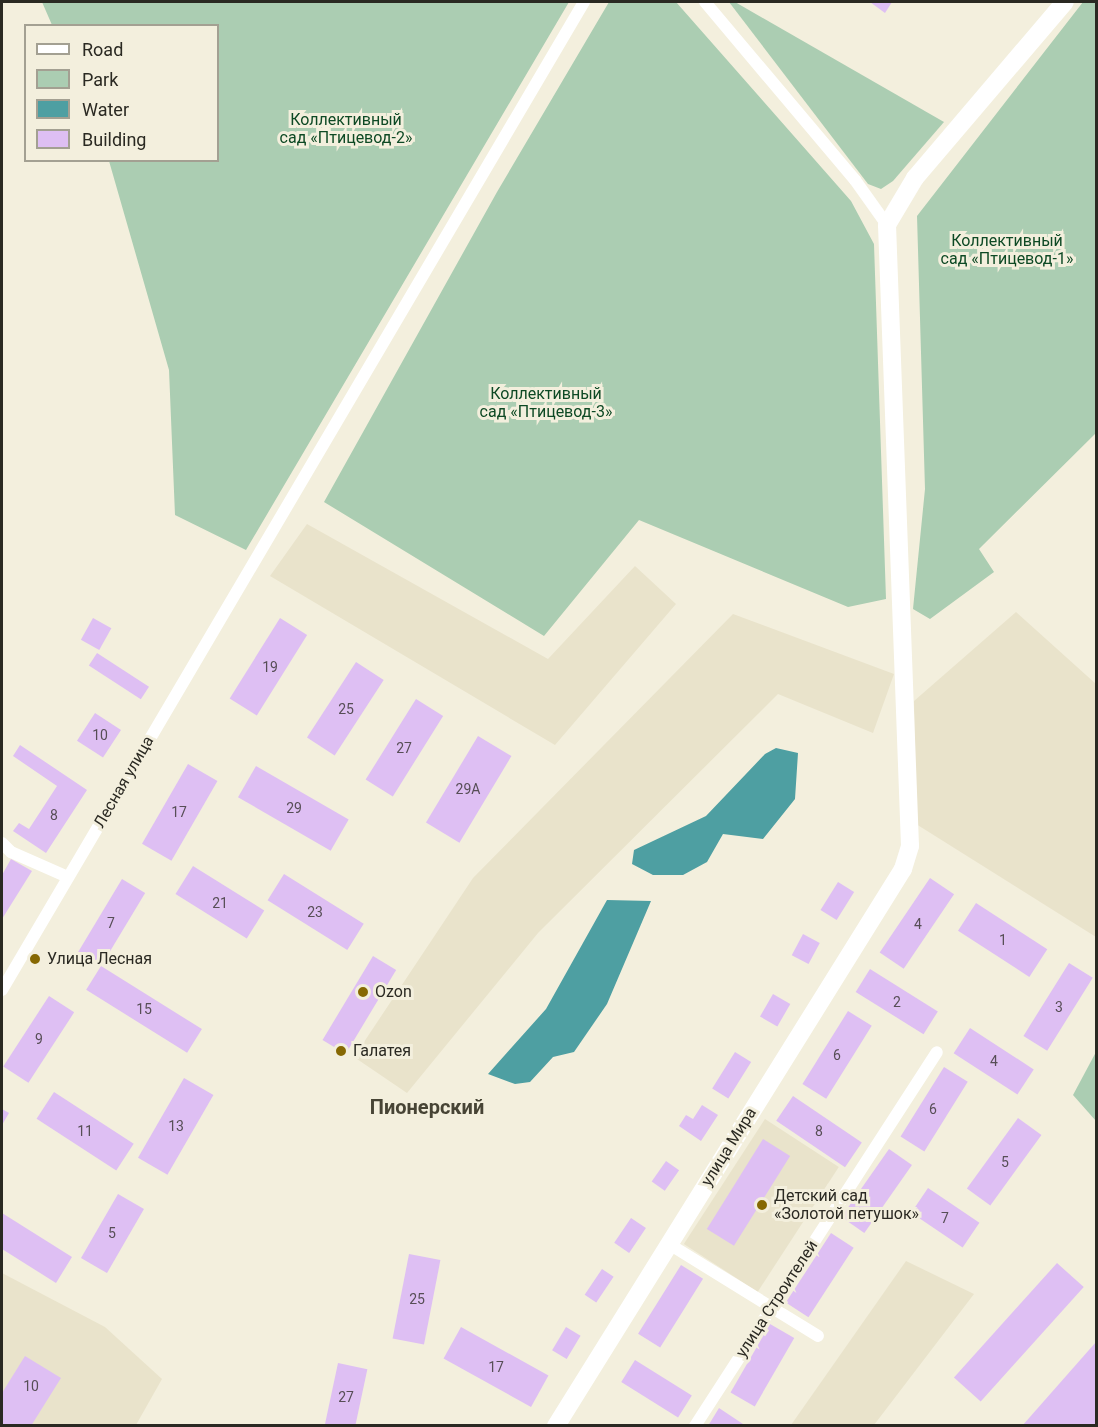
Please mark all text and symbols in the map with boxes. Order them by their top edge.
legend [24,24,219,162]
text: Road [82,39,123,60]
text: Park [82,69,118,90]
text: Water [82,99,129,120]
park label: Коллективный сад «Птицевод-2» [280,110,412,148]
text: Building [82,129,146,150]
park label: Коллективный сад «Птицевод-1» [941,231,1073,269]
park label: Коллективный сад «Птицевод-3» [480,384,612,422]
house number: 19 [262,659,278,675]
house number: 25 [338,701,354,717]
house number: 10 [92,727,108,743]
street label: Лесная улица [90,733,158,831]
house number: 27 [396,740,412,756]
house number: 29А [456,781,480,797]
house number: 29 [286,800,302,816]
house number: 17 [171,804,187,820]
house number: 8 [50,807,58,823]
house number: 21 [212,895,228,911]
house number: 23 [307,904,323,920]
house number: 7 [107,915,115,931]
house number: 4 [914,916,922,932]
house number: 1 [999,932,1007,948]
place label: Улица Лесная [47,949,152,969]
marker: Улица Лесная [28,952,42,966]
place label: Ozon [375,982,412,1002]
marker: Ozon [356,985,370,999]
house number: 2 [893,994,901,1010]
house number: 3 [1055,999,1063,1015]
house number: 15 [136,1001,152,1017]
house number: 9 [35,1031,43,1047]
place label: Галатея [353,1041,411,1061]
marker: Галатея [334,1044,348,1058]
house number: 6 [833,1047,841,1063]
house number: 4 [990,1053,998,1069]
district label: Пионерский [370,1095,484,1119]
house number: 6 [929,1101,937,1117]
street label: улица Мира [697,1104,761,1190]
house number: 13 [168,1118,184,1134]
house number: 11 [77,1123,93,1139]
house number: 8 [815,1123,823,1139]
house number: 5 [1001,1154,1009,1170]
place label: Детский сад «Золотой петушок» [774,1186,919,1224]
marker: Детский сад «Золотой петушок» [755,1198,769,1212]
house number: 7 [941,1210,949,1226]
house number: 5 [108,1225,116,1241]
street label: улица Строителей [732,1237,822,1361]
house number: 25 [409,1291,425,1307]
house number: 17 [488,1359,504,1375]
house number: 10 [23,1378,39,1394]
house number: 27 [338,1389,354,1405]

